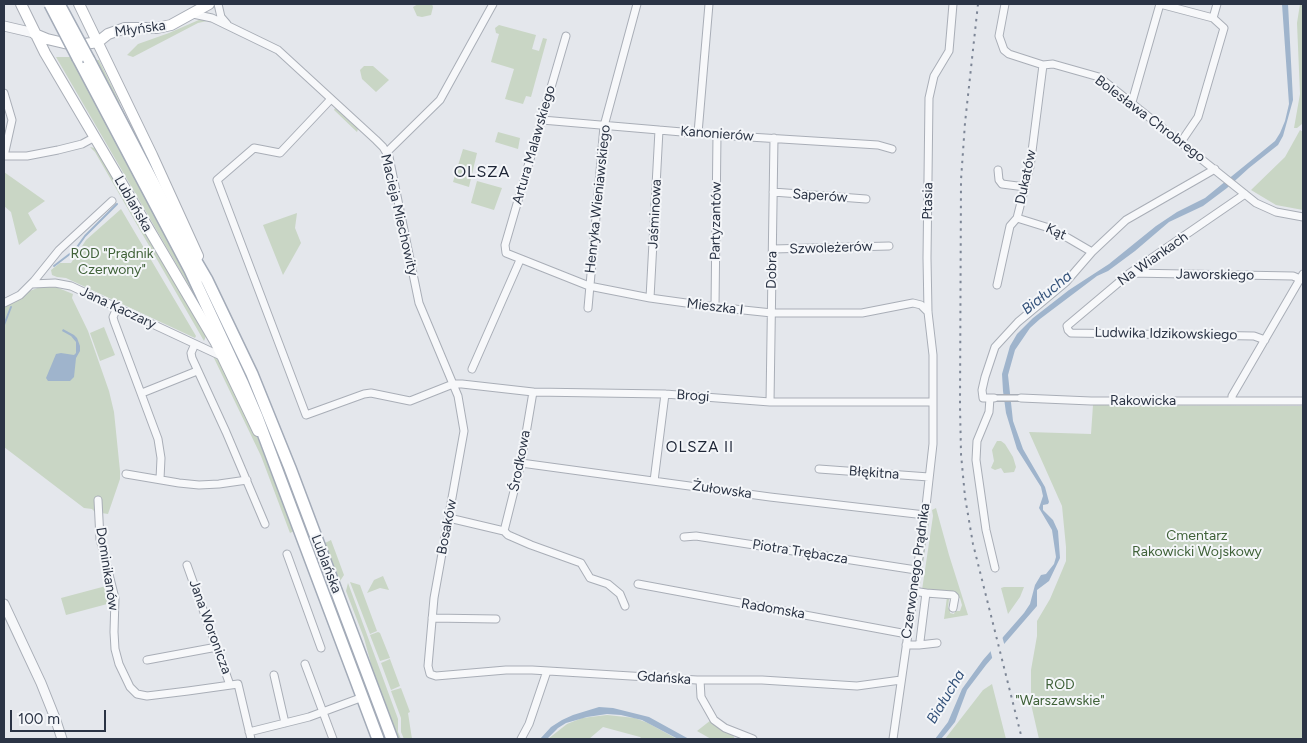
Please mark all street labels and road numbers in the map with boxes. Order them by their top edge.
street label: Młyńska [113,17,167,41]
street label: Bolesława Chrobrego [1091,72,1209,166]
street label: Artura Malawskiego [509,83,559,207]
street label: Kanonierów [680,123,754,145]
street label: Henryka Wieniawskiego [582,124,614,274]
street label: Dukatów [1012,148,1040,206]
street label: Macieja Miechowity [377,152,421,278]
street label: Lublańska [110,173,156,235]
street label: Jaśminowa [645,179,665,249]
street label: Partyzantów [707,182,725,260]
street label: Ptasia [919,182,937,220]
street label: Saperów [792,186,848,206]
street label: Kąt [1043,220,1069,244]
street label: Na Wiankach [1114,229,1192,289]
street label: Szwoleżerów [789,238,873,258]
street label: Dobra [763,251,781,289]
street label: Jaworskiego [1176,266,1254,284]
street label: Jana Kaczary [77,283,159,333]
street label: Mieszka I [686,295,744,319]
street label: Ludwika Idzikowskiego [1094,324,1238,344]
street label: Brogi [676,386,710,406]
street label: Rakowicka [1110,393,1176,409]
street label: Środkowa [506,429,534,493]
street label: Błękitna [848,463,900,483]
street label: Żułowska [691,478,753,502]
street label: Bosaków [433,498,461,556]
street label: Czerwonego Prądnika [898,502,934,640]
street label: Dominikanów [92,526,122,612]
street label: Lublańska [307,532,345,596]
street label: Piotra Trębacza [751,536,849,568]
street label: Jana Woronicza [185,577,235,677]
street label: Radomska [740,595,806,623]
street label: Gdańska [636,668,692,688]

